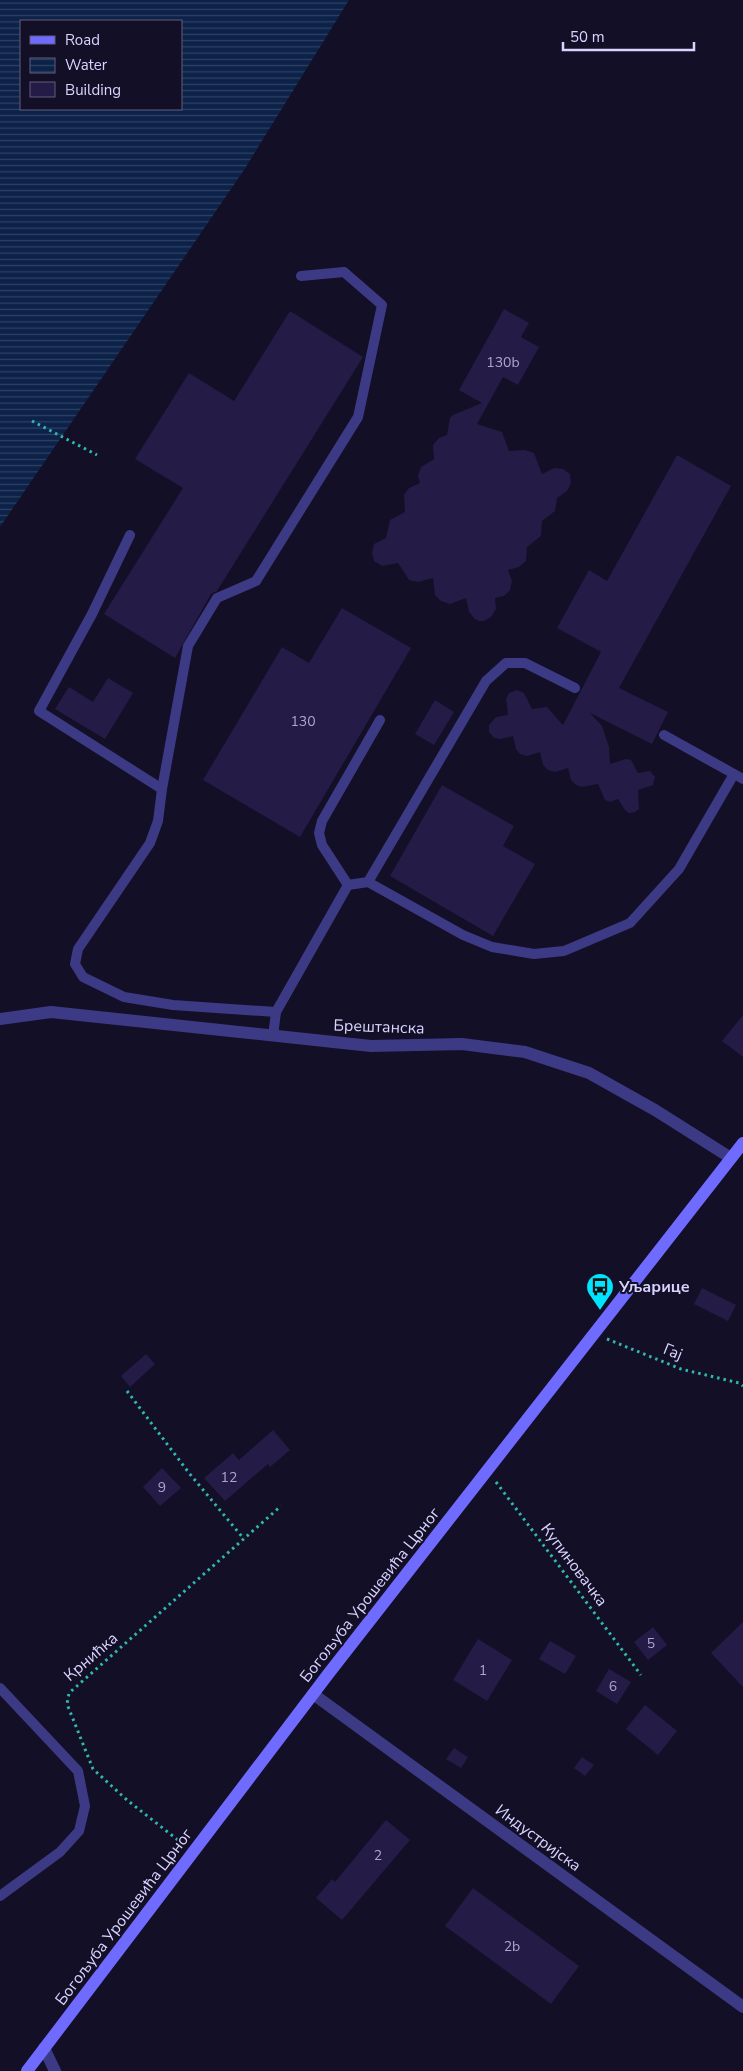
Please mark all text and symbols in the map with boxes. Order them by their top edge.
legend [20,20,182,110]
scale bar [563,20,694,52]
text: 50 m [570,27,605,47]
text: Road [65,30,100,50]
text: Water [65,55,108,75]
text: Building [65,80,121,100]
house number: 130b [486,353,520,372]
house number: 130 [290,712,316,731]
street label: Брештанска [333,1014,425,1040]
bus stop icon: Уљарице [585,1272,615,1311]
place label: Уљарице [618,1276,690,1298]
street label: Гај [660,1338,686,1366]
house number: 12 [221,1468,237,1487]
house number: 9 [158,1478,166,1497]
street label: Богољуба Урошевића Црног [295,1503,445,1687]
street label: Купиновачка [536,1519,612,1611]
street label: Крнићка [59,1627,123,1687]
house number: 5 [647,1634,655,1653]
house number: 1 [479,1661,487,1680]
house number: 6 [609,1677,617,1696]
street label: Индустријска [491,1799,585,1877]
street label: Богољуба Урошевића Црног [50,1824,198,2010]
house number: 2 [374,1846,382,1865]
house number: 2b [504,1937,520,1956]

